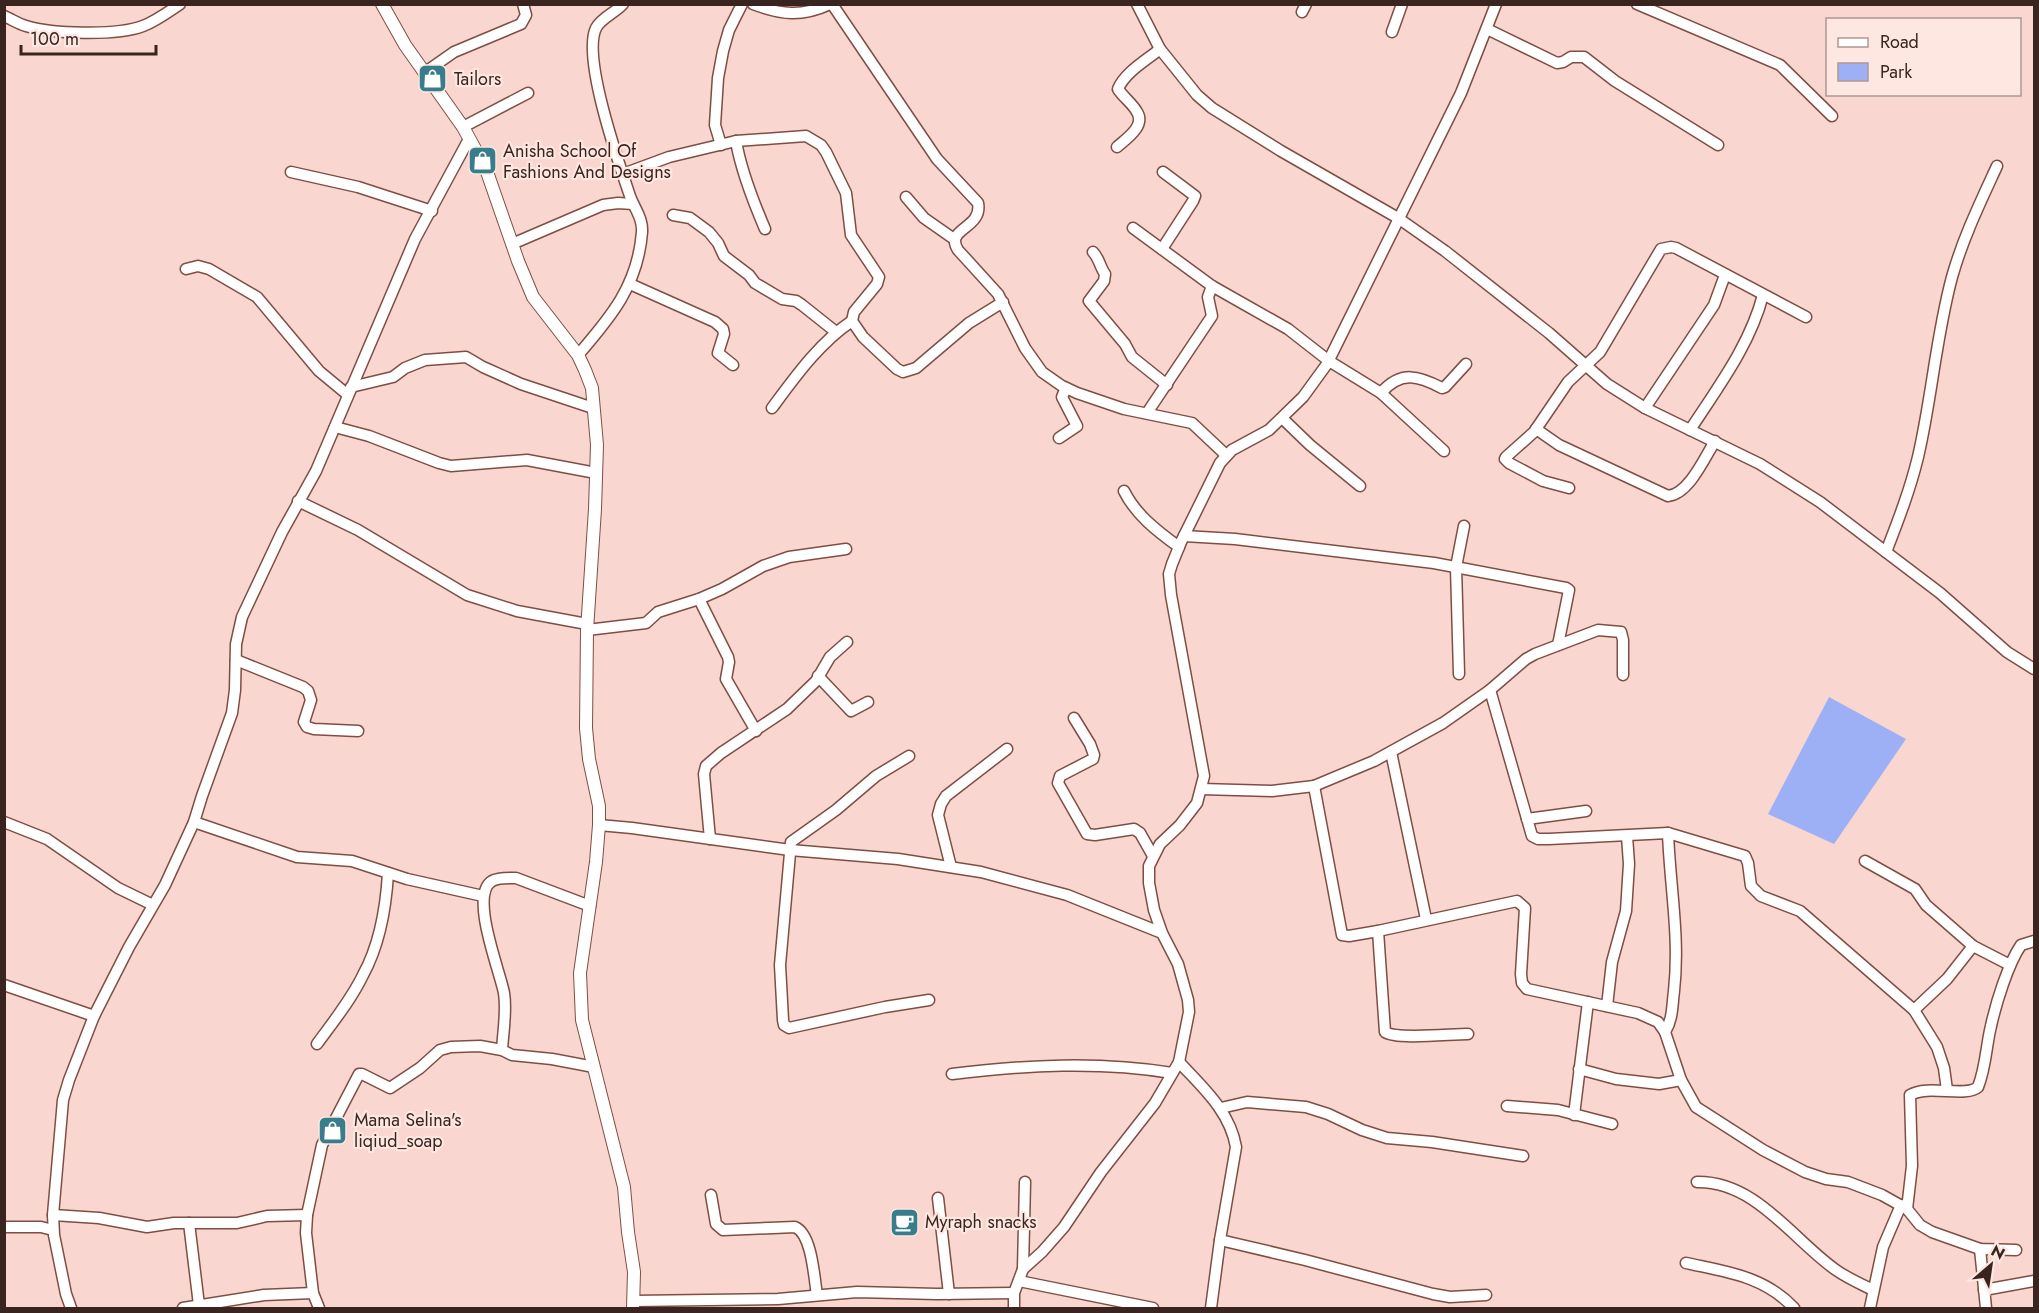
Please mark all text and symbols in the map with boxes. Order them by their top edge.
scale bar [21,18,156,56]
legend [1826,18,2021,96]
text: 100 m [30,26,79,52]
text: Road [1880,29,1919,55]
text: Park [1880,59,1912,85]
shop icon: Tailors [417,63,449,95]
place label: Tailors [454,66,501,92]
place label: Anisha School Of Fashions And Designs [503,138,671,185]
shop icon: Anisha School Of Fashions And Designs [466,145,498,177]
place label: Mama Selina's liqiud_soap [354,1107,461,1154]
shop icon: Mama Selina's liqiud_soap [317,1114,349,1146]
cafe icon: Myraph snacks [888,1206,920,1238]
place label: Myraph snacks [925,1209,1037,1235]
north arrow [1961,1235,2021,1295]
text: N [1987,1239,2009,1265]

